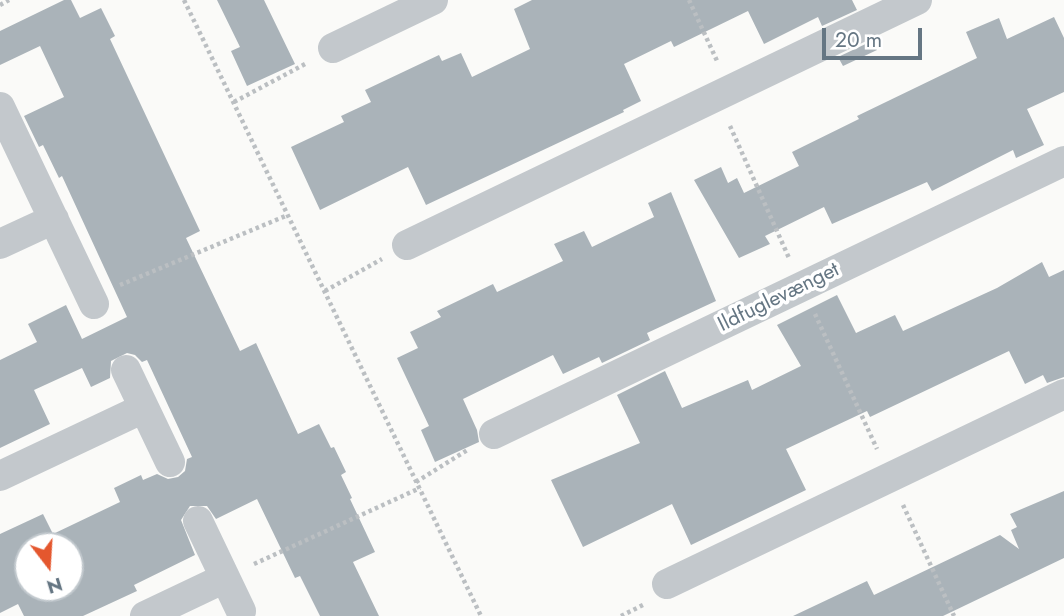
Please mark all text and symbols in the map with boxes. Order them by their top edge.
scale bar [826,14,926,58]
text: 20 m [835,25,882,55]
street label: Ildfuglevænget [714,258,844,338]
north arrow [14,532,84,602]
text: N [44,571,66,601]

